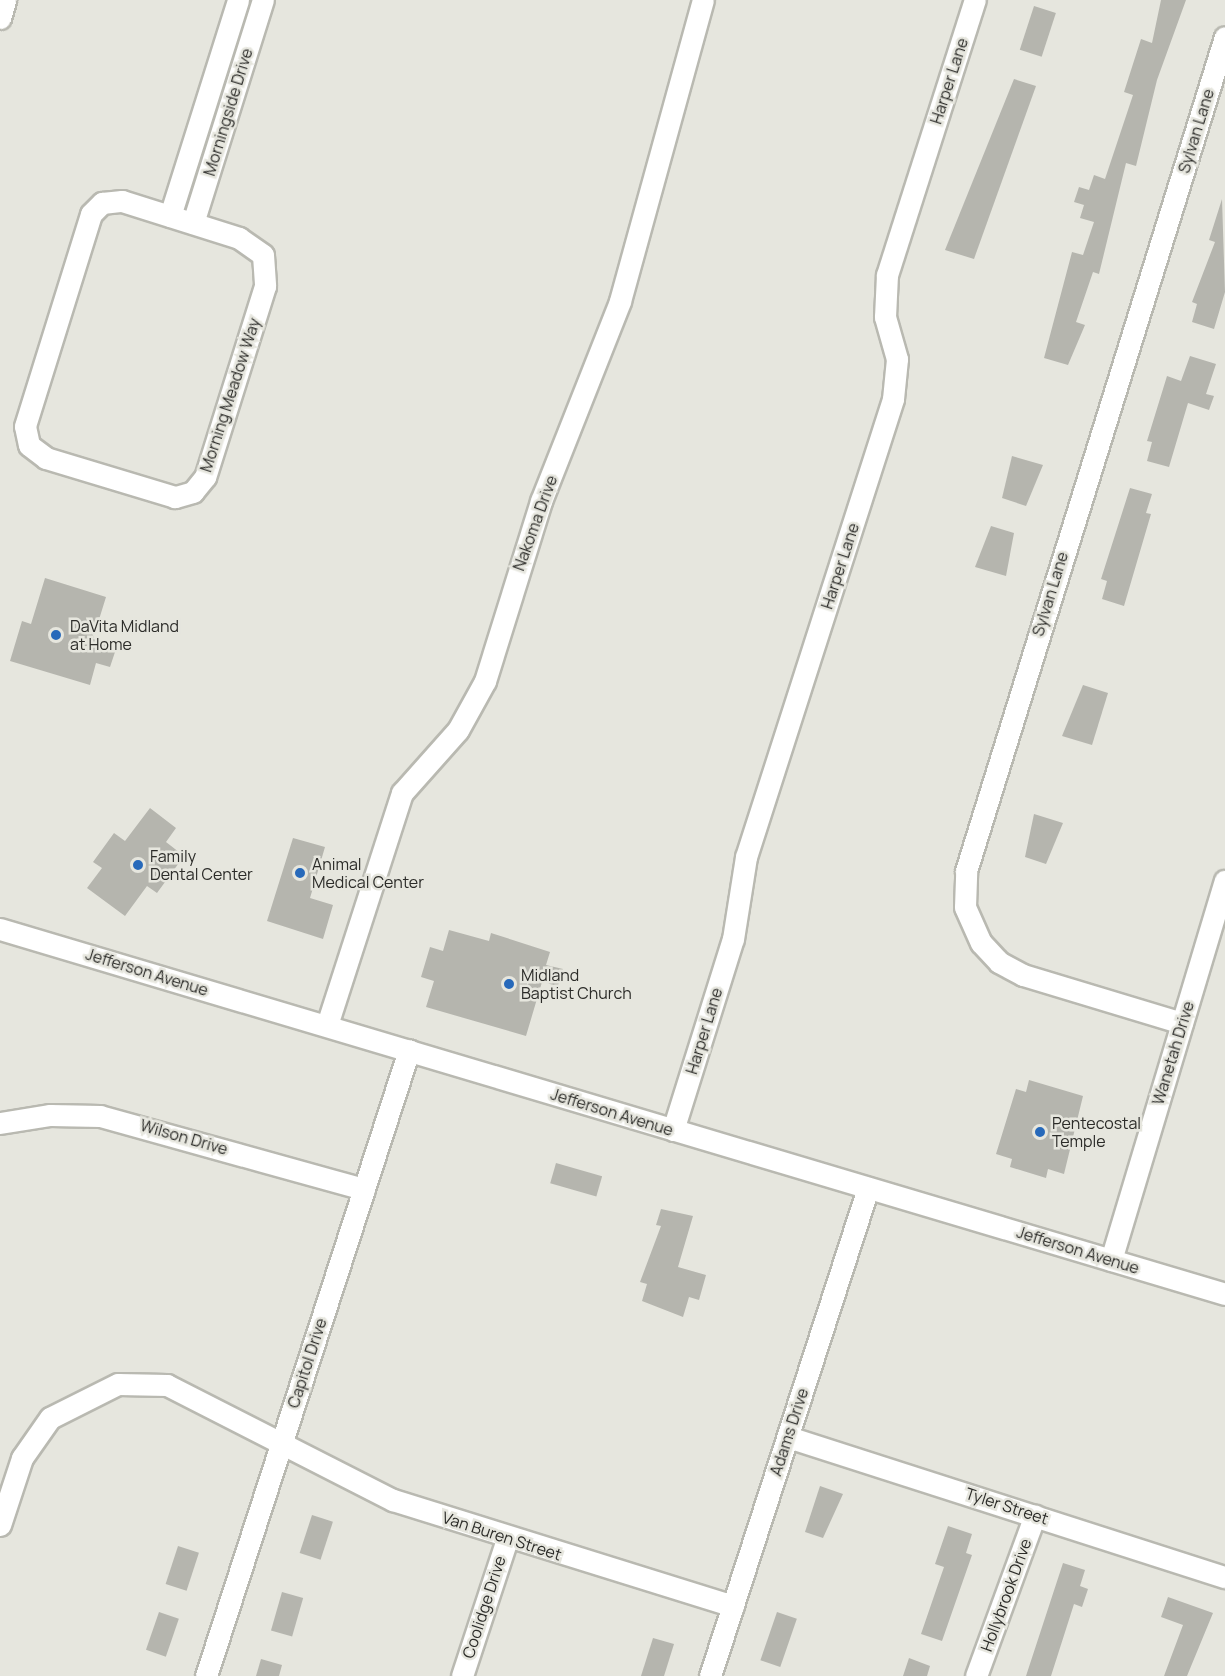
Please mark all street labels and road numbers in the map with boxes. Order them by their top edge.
street label: Harper Lane [926,36,972,126]
street label: Morningside Drive [199,46,257,178]
street label: Sylvan Lane [1174,87,1218,175]
street label: Morning Meadow Way [196,316,264,474]
street label: Nakoma Drive [509,473,561,573]
street label: Harper Lane [817,521,863,611]
street label: Sylvan Lane [1028,550,1072,638]
street label: Jefferson Avenue [83,944,211,1000]
street label: Harper Lane [682,986,726,1076]
street label: Wanetah Drive [1148,999,1198,1107]
street label: Jefferson Avenue [548,1084,676,1140]
street label: Wilson Drive [138,1115,230,1159]
street label: Jefferson Avenue [1014,1222,1142,1278]
street label: Capitol Drive [283,1316,331,1410]
street label: Adams Drive [766,1386,812,1478]
street label: Tyler Street [963,1484,1051,1528]
street label: Van Buren Street [440,1508,564,1564]
street label: Hollybrook Drive [977,1536,1035,1654]
street label: Coolidge Drive [458,1553,510,1661]

